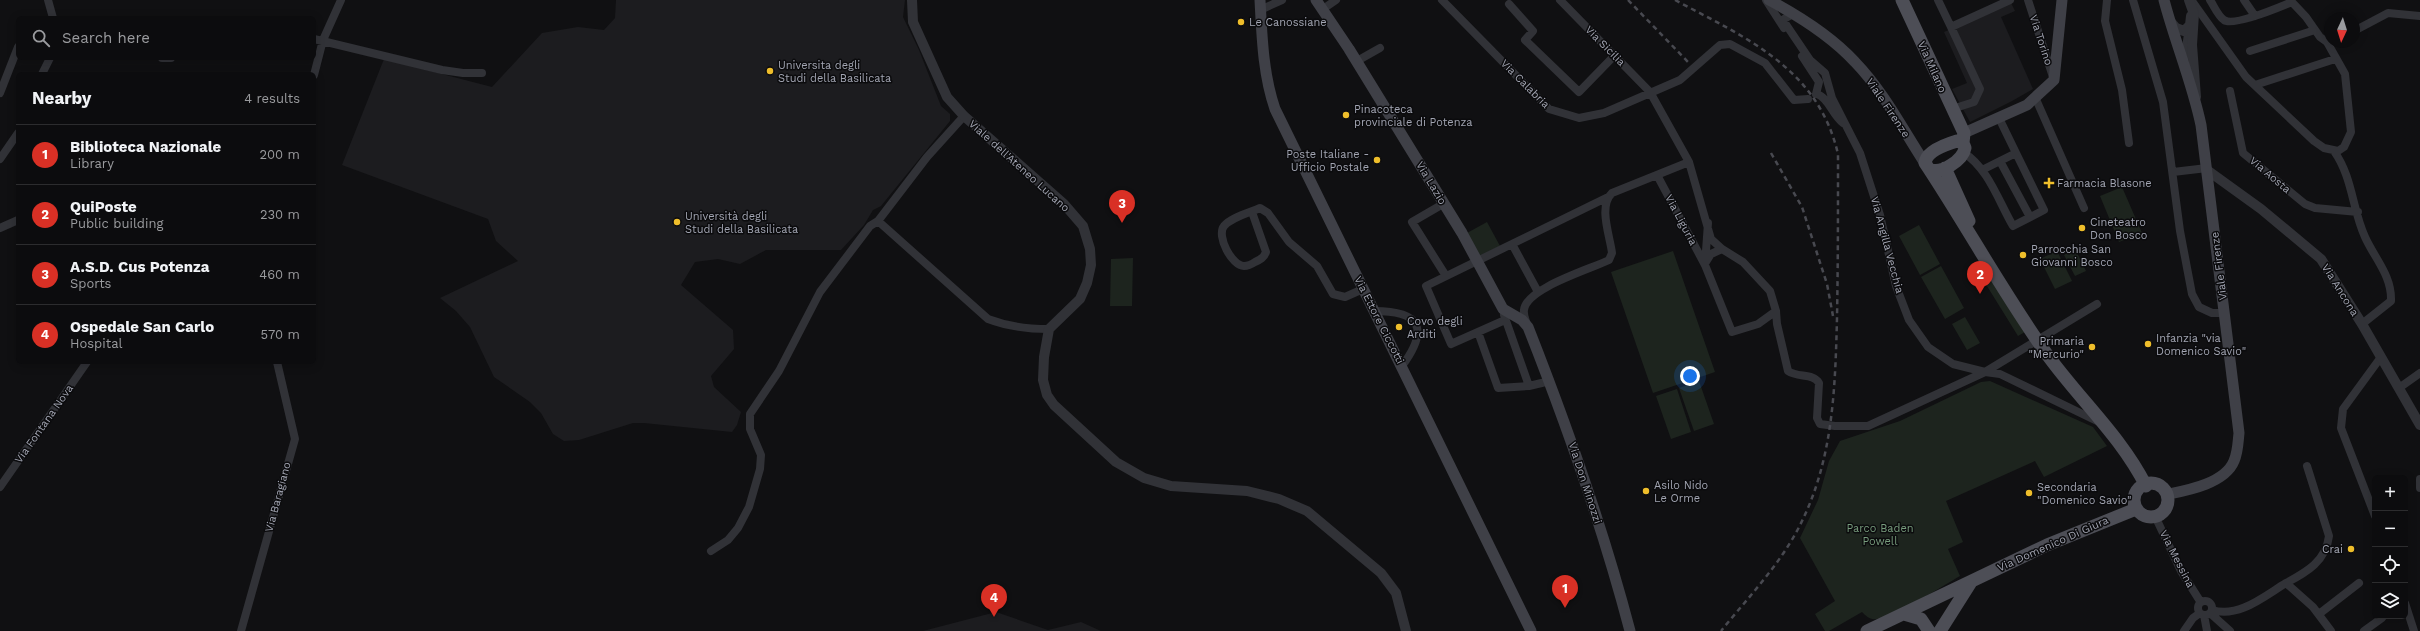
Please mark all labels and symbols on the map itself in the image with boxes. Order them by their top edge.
north arrow [2324,12,2360,48]
street label: Via Torino [2027,13,2055,67]
place label: Le Canossiane [1249,16,1327,29]
marker: Le Canossiane [1236,17,1246,27]
street label: Via Sicilia [1582,23,1628,69]
street label: Via Milano [1915,39,1949,95]
street label: Via Calabria [1498,57,1552,111]
place label: Universita degli Studi della Basilicata [778,59,891,85]
marker: Universita degli Studi della Basilicata [765,66,775,76]
street label: Viale Firenze [1863,76,1913,140]
place label: Pinacoteca provinciale di Potenza [1354,103,1473,129]
marker: Pinacoteca provinciale di Potenza [1341,110,1351,120]
street label: Viale dell'Ateneo Lucano [966,117,1072,215]
place label: Poste Italiane - Ufficio Postale [1286,148,1369,174]
street label: Via Aosta [2247,154,2293,196]
marker: Poste Italiane - Ufficio Postale [1372,155,1382,165]
street label: Via Lazio [1413,159,1449,207]
place label: Farmacia Blasone [2057,177,2152,190]
marker: Farmacia Blasone [2044,178,2054,188]
pin: 3 [1109,190,1135,223]
street label: Via Liguria [1662,192,1700,248]
street label: Via Angilla Vecchia [1868,195,1906,295]
place label: Università degli Studi della Basilicata [685,210,798,236]
place label: Cineteatro Don Bosco [2090,216,2147,242]
marker: Università degli Studi della Basilicata [672,217,682,227]
marker: Cineteatro Don Bosco [2077,223,2087,233]
street label: Viale Firenze [2208,231,2230,301]
place label: Parrocchia San Giovanni Bosco [2031,243,2113,269]
marker: Parrocchia San Giovanni Bosco [2018,250,2028,260]
pin: 2 [1967,261,1993,294]
street label: Via Ancona [2319,261,2361,319]
street label: Via Ettore Ciccotti [1351,274,1407,366]
place label: Covo degli Arditi [1407,315,1463,341]
marker: Covo degli Arditi [1394,322,1404,332]
place label: Infanzia "via Domenico Savio" [2156,332,2246,358]
place label: Primaria "Mercurio" [2028,335,2084,361]
marker: Infanzia "via Domenico Savio" [2143,339,2153,349]
marker: Primaria "Mercurio" [2087,342,2097,352]
your location [1680,366,1700,386]
street label: Via Fontana Nova [12,382,76,466]
street label: Via Don Minozzi [1566,440,1604,526]
street label: Via Baragiano [262,460,294,534]
place label: Asilo Nido Le Orme [1654,479,1708,505]
place label: Secondaria "Domenico Savio" [2037,481,2132,507]
marker: Asilo Nido Le Orme [1641,486,1651,496]
marker: Secondaria "Domenico Savio" [2024,488,2034,498]
street label: Via Domenico Di Giura [1995,514,2111,574]
park label: Parco Baden Powell [1846,522,1914,548]
street label: Via Messina [2157,528,2197,590]
place label: Crai [2322,543,2343,556]
marker: Crai [2346,544,2356,554]
pin: 1 [1552,575,1578,608]
pin: 4 [981,584,1007,617]

